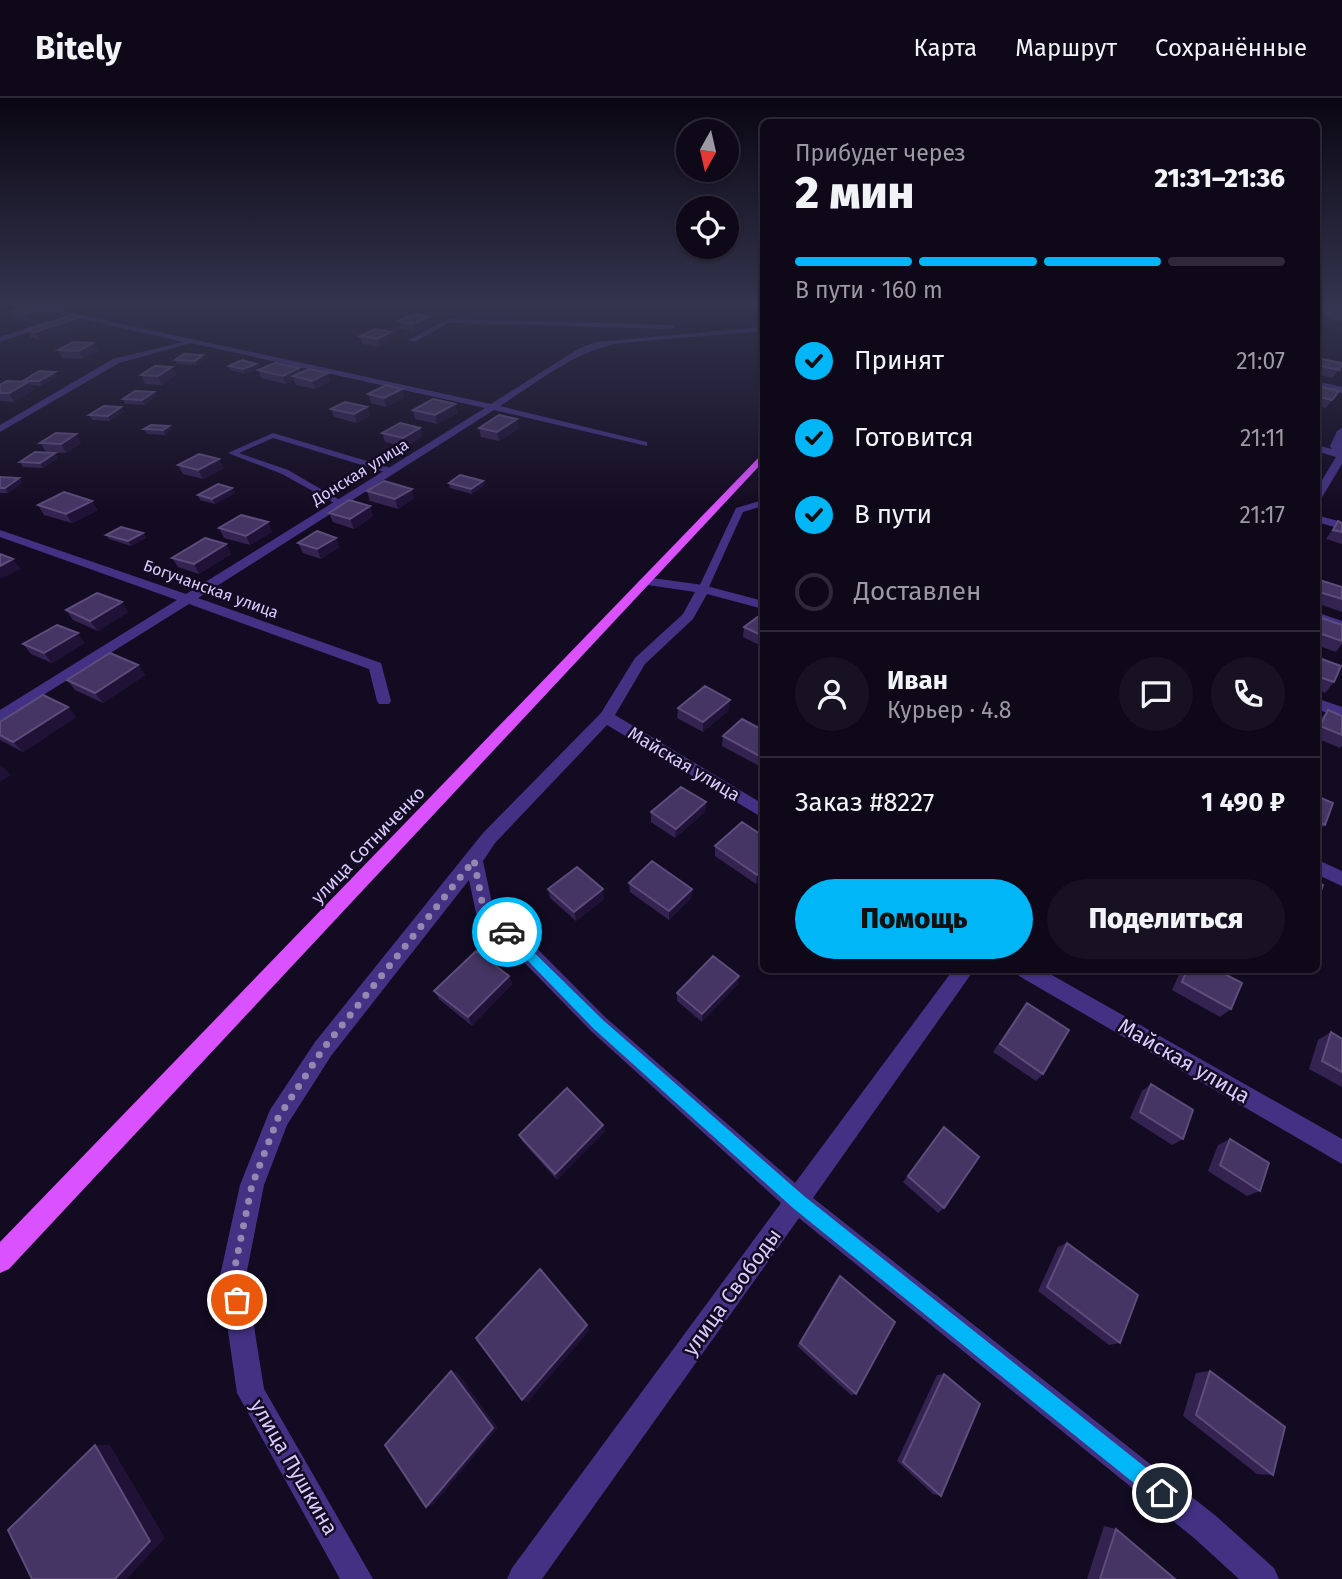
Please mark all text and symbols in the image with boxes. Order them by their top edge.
text: Bitely [35,28,122,68]
text: Карта [914,34,977,62]
text: Маршрут [1015,34,1117,62]
text: Сохранённые [1155,34,1307,62]
north arrow [676,119,738,182]
map controls [676,119,739,259]
text: Прибудет через [795,139,966,167]
text: 21:31–21:36 [1155,163,1285,194]
text: 2 мин [795,165,914,220]
button: locate [676,196,739,259]
text: В пути · 160 m [795,276,943,304]
icon: check [795,342,833,380]
text: Принят [854,345,944,376]
text: 21:07 [1236,347,1285,375]
icon: check [795,419,833,457]
text: Готовится [854,422,974,453]
text: 21:11 [1240,424,1285,452]
street label: Донская улица [307,435,412,510]
icon: check [795,496,833,534]
text: В пути [854,499,932,530]
text: 21:17 [1239,501,1285,529]
street label: Богучанская улица [141,556,281,622]
text: Доставлен [854,576,981,607]
button: person [795,657,869,731]
button: chat [1119,657,1193,731]
button: phone [1211,657,1285,731]
text: Иван [887,665,948,696]
text: Курьер · 4.8 [887,696,1012,724]
street label: Майская улица [624,722,744,806]
street label: улица Сотниченко [306,782,430,908]
text: Заказ #8227 [795,787,934,818]
text: 1 490 ₽ [1201,787,1285,818]
button: Помощь [795,879,1033,959]
button: Поделиться [1047,879,1285,959]
courier [472,897,542,967]
icon: car [488,913,526,951]
street label: Майская улица [1113,1013,1255,1109]
street label: улица Свободы [677,1223,787,1361]
pin [207,1270,267,1330]
icon: bag [218,1281,256,1319]
street label: улица Пушкина [245,1394,343,1540]
pin [1132,1463,1192,1523]
icon: home [1143,1474,1181,1512]

